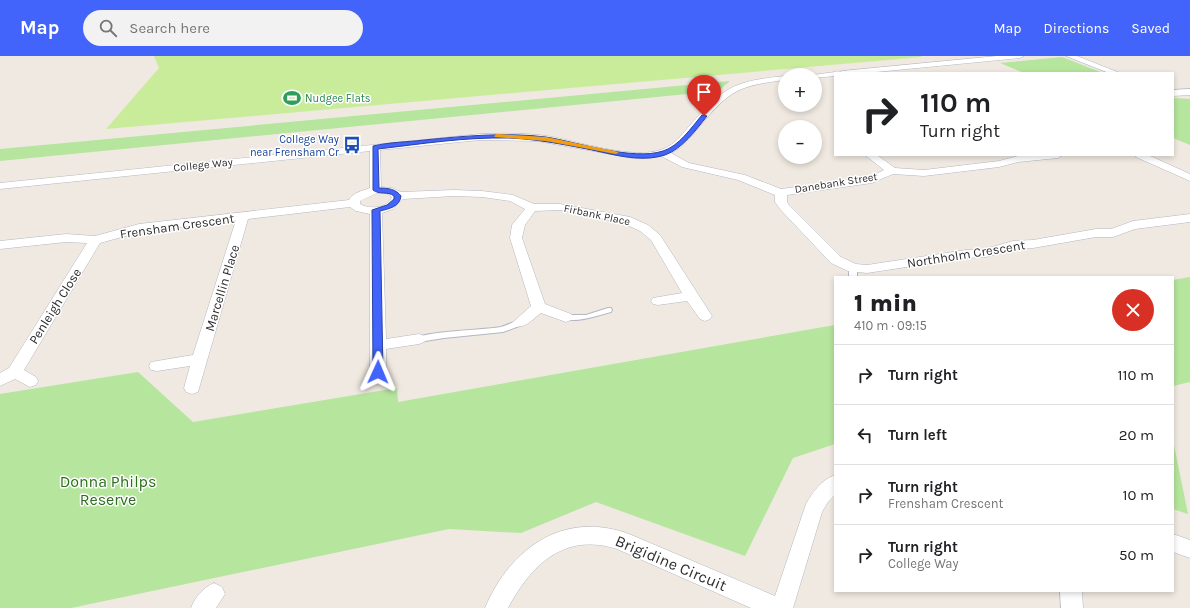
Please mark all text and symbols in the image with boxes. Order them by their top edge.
search box [83,10,363,46]
text: Map [20,17,59,39]
icon: search [97,17,119,39]
text: Search here [129,19,210,37]
text: Map [994,20,1022,37]
text: Directions [1044,20,1109,37]
text: Saved [1131,20,1170,37]
map controls [778,68,822,164]
button: + [778,68,822,112]
pin [687,75,721,116]
icon: arrive [693,81,715,103]
text: 110 m [920,86,991,119]
sports icon: Nudgee Flats [282,88,302,108]
icon: right [854,88,906,140]
place label: Nudgee Flats [305,92,371,105]
button: − [778,120,822,164]
text: Turn right [920,120,1000,142]
place label: College Way near Frensham Cr [250,133,339,159]
bus stop icon: College Way near Frensham Cr [342,135,362,155]
street label: College Way [173,155,233,175]
street label: Danebank Street [794,170,878,196]
street label: Firbank Place [563,202,632,228]
street label: Frensham Crescent [119,211,235,241]
street label: Northholm Crescent [906,237,1026,271]
street label: Marcellin Place [202,243,242,333]
street label: Penleigh Close [26,265,84,347]
text: 1 min [854,289,917,317]
button: close [1112,289,1154,331]
text: 410 m · 09:15 [854,318,927,333]
position arrow [357,351,399,393]
icon: right [854,364,876,386]
text: Turn right [888,366,958,384]
text: 110 m [1118,366,1154,384]
icon: left [854,424,876,446]
text: Turn left [888,426,947,444]
text: 20 m [1119,426,1154,444]
park label: Donna Philps Reserve [60,472,156,509]
text: Turn right [888,478,958,496]
icon: right [854,484,876,506]
text: 10 m [1123,486,1154,504]
text: Frensham Crescent [888,496,1003,511]
street label: Brigidine Circuit [612,531,730,595]
text: Turn right [888,538,958,556]
icon: right [854,544,876,566]
text: 50 m [1119,546,1154,564]
text: College Way [888,556,959,571]

